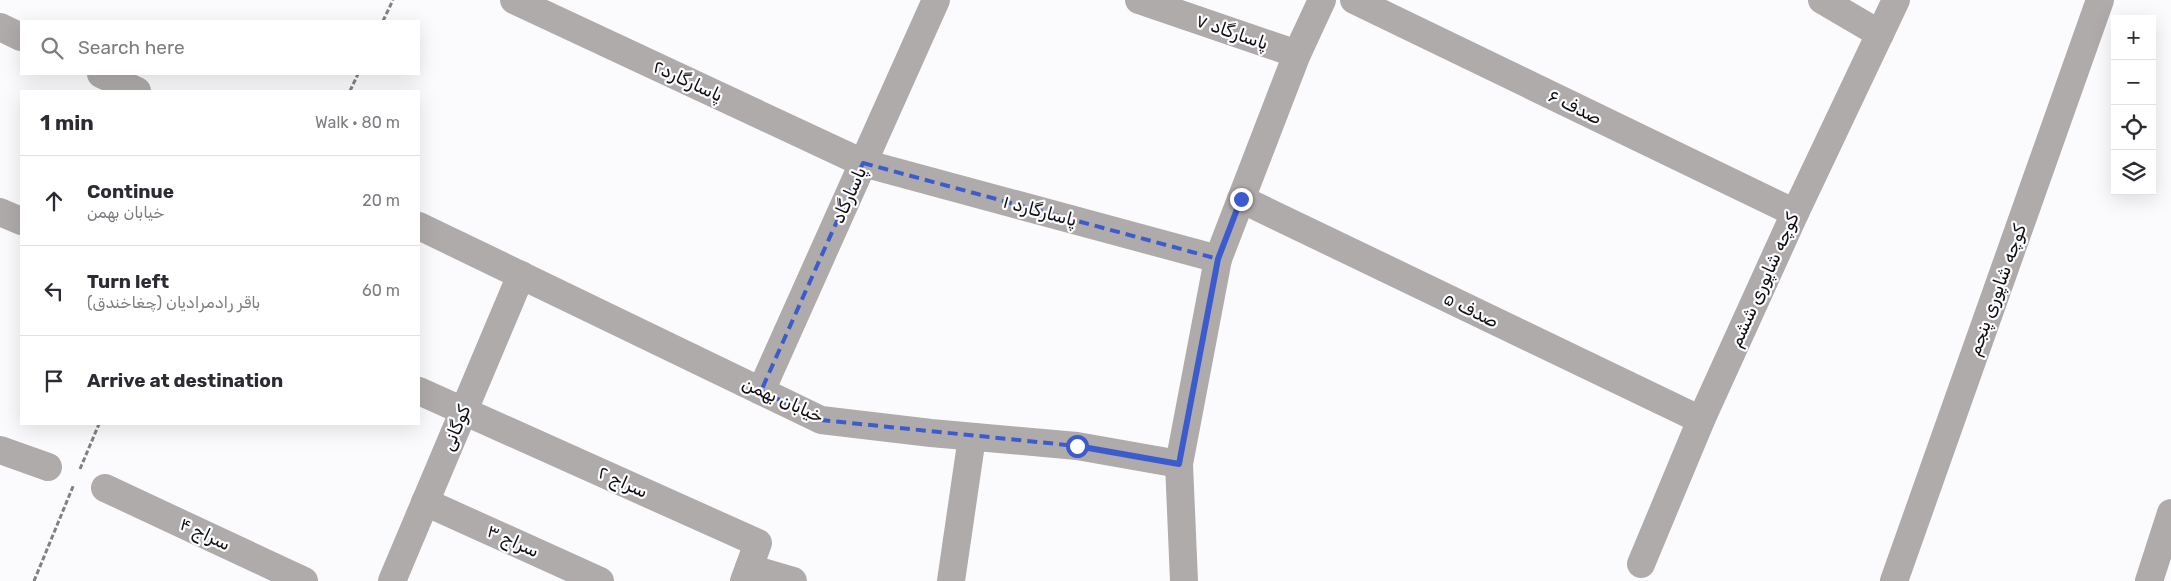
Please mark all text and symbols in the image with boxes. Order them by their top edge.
street label: پاسارگاد ۷ [1192,9,1271,56]
map controls [2111,15,2156,195]
button: + [2111,15,2156,60]
search box [20,20,420,75]
icon: search [38,34,66,62]
text: Search here [78,36,185,59]
street label: پاسارگارد۲ [649,55,726,108]
button: − [2111,60,2156,105]
street label: صدف ۶ [1545,85,1605,129]
button: locate [2111,105,2156,150]
text: 1 min [40,110,94,135]
text: Walk · 80 m [315,113,400,132]
button: layers [2111,150,2156,195]
street label: پاسارگاد [827,163,872,227]
text: Continue [87,180,174,203]
icon: ahead [40,187,68,215]
route end [1230,188,1253,211]
text: 20 m [362,191,400,210]
street label: پاسارگارد ۱ [1000,191,1079,232]
text: خیابان بهمن [87,203,164,222]
street label: کوچه شاپوری ششم [1724,209,1804,351]
street label: کوچه شاپوری پنجم [1963,221,2032,359]
text: Turn left [87,270,169,293]
icon: left [40,277,68,305]
text: 60 m [362,281,400,300]
street label: صدف ۵ [1440,287,1502,333]
text: باقر رادمرادیان (چغاخندق) [87,293,260,312]
icon: arrive [40,367,68,395]
text: Arrive at destination [87,369,283,392]
street label: خیابان بهمن [739,372,827,428]
street label: کوگانی [437,402,475,454]
route start [1066,435,1089,458]
street label: سراج ۲ [594,461,651,504]
street label: سراج ۴ [176,513,234,556]
street label: سراج ۳ [483,520,543,563]

